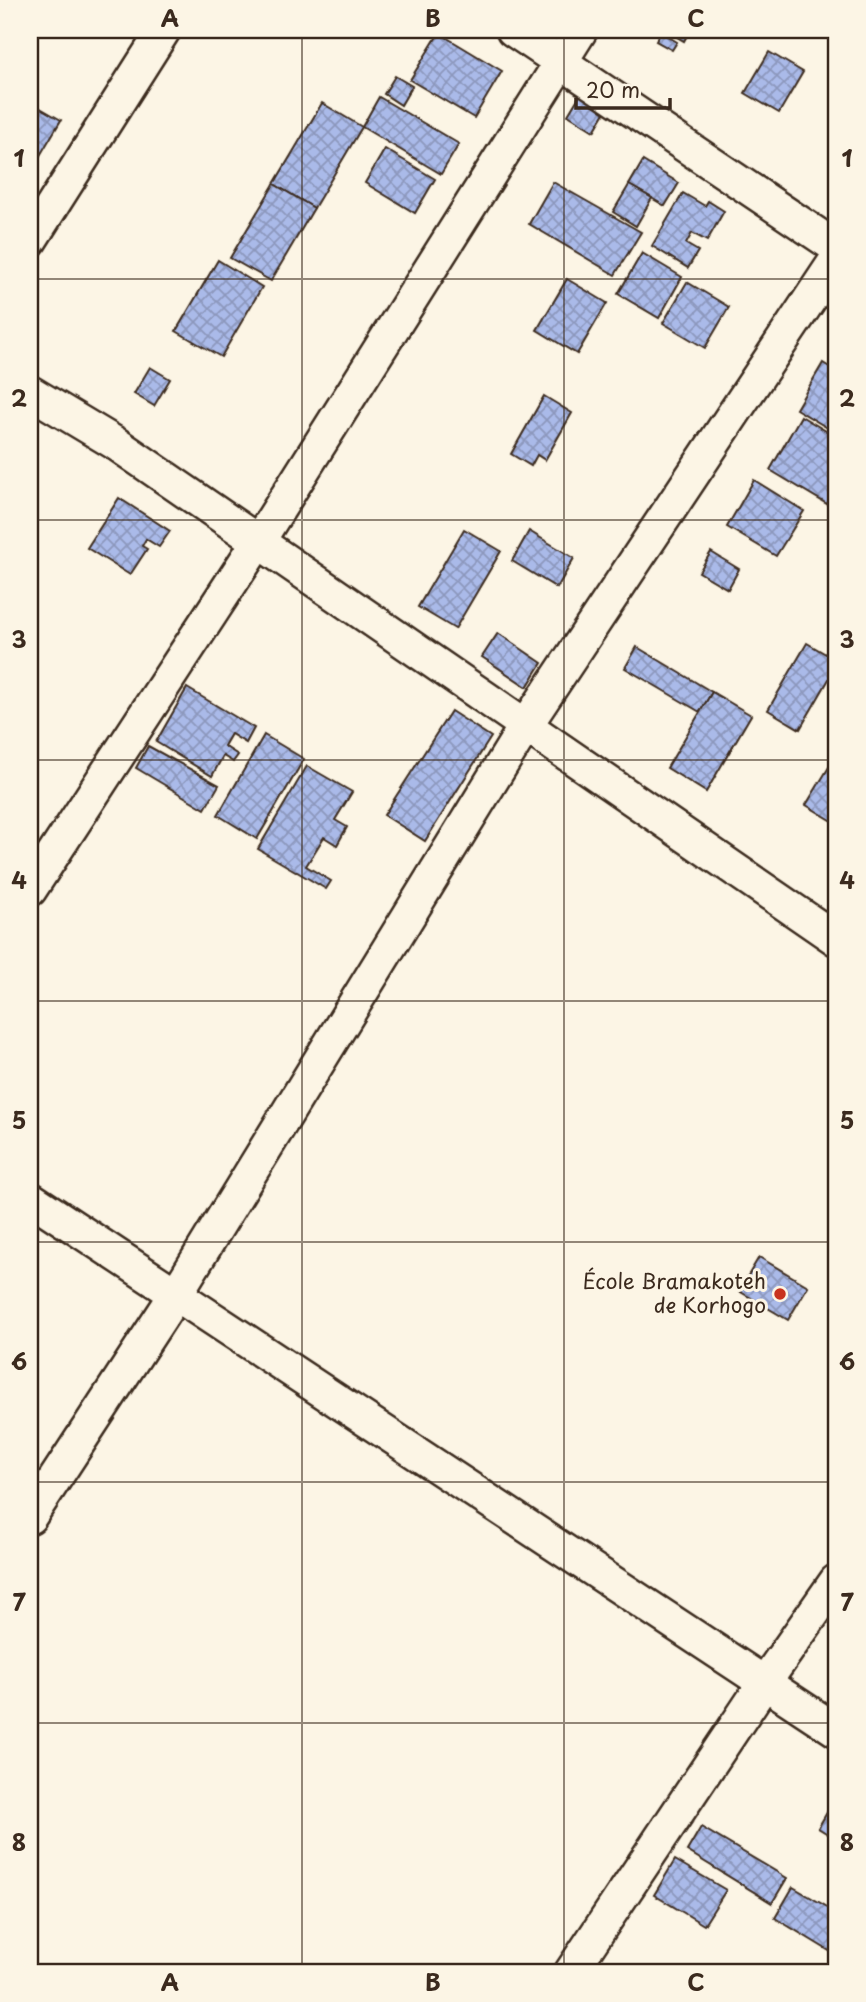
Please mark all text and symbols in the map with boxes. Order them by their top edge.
text: A [161,0,179,35]
text: B [425,0,441,35]
text: C [687,0,705,35]
scale bar [576,66,670,110]
text: 20 m [586,73,640,105]
text: 1 [14,140,25,175]
text: 1 [842,140,853,175]
text: 2 [11,380,27,415]
text: 2 [839,380,855,415]
text: 3 [11,621,27,656]
text: 3 [839,621,855,656]
text: 4 [11,862,27,897]
text: 4 [839,862,855,897]
text: 5 [12,1102,26,1137]
text: 5 [840,1102,854,1137]
place label: École Bramakoteh de Korhogo [583,1264,766,1320]
marker: École Bramakoteh de Korhogo [772,1286,788,1302]
text: 6 [11,1343,27,1378]
text: 6 [839,1343,855,1378]
text: 7 [12,1584,26,1619]
text: 7 [840,1584,854,1619]
text: 8 [12,1824,26,1859]
text: 8 [840,1824,854,1859]
text: A [161,1964,179,1999]
text: B [425,1964,441,1999]
text: C [687,1964,705,1999]

